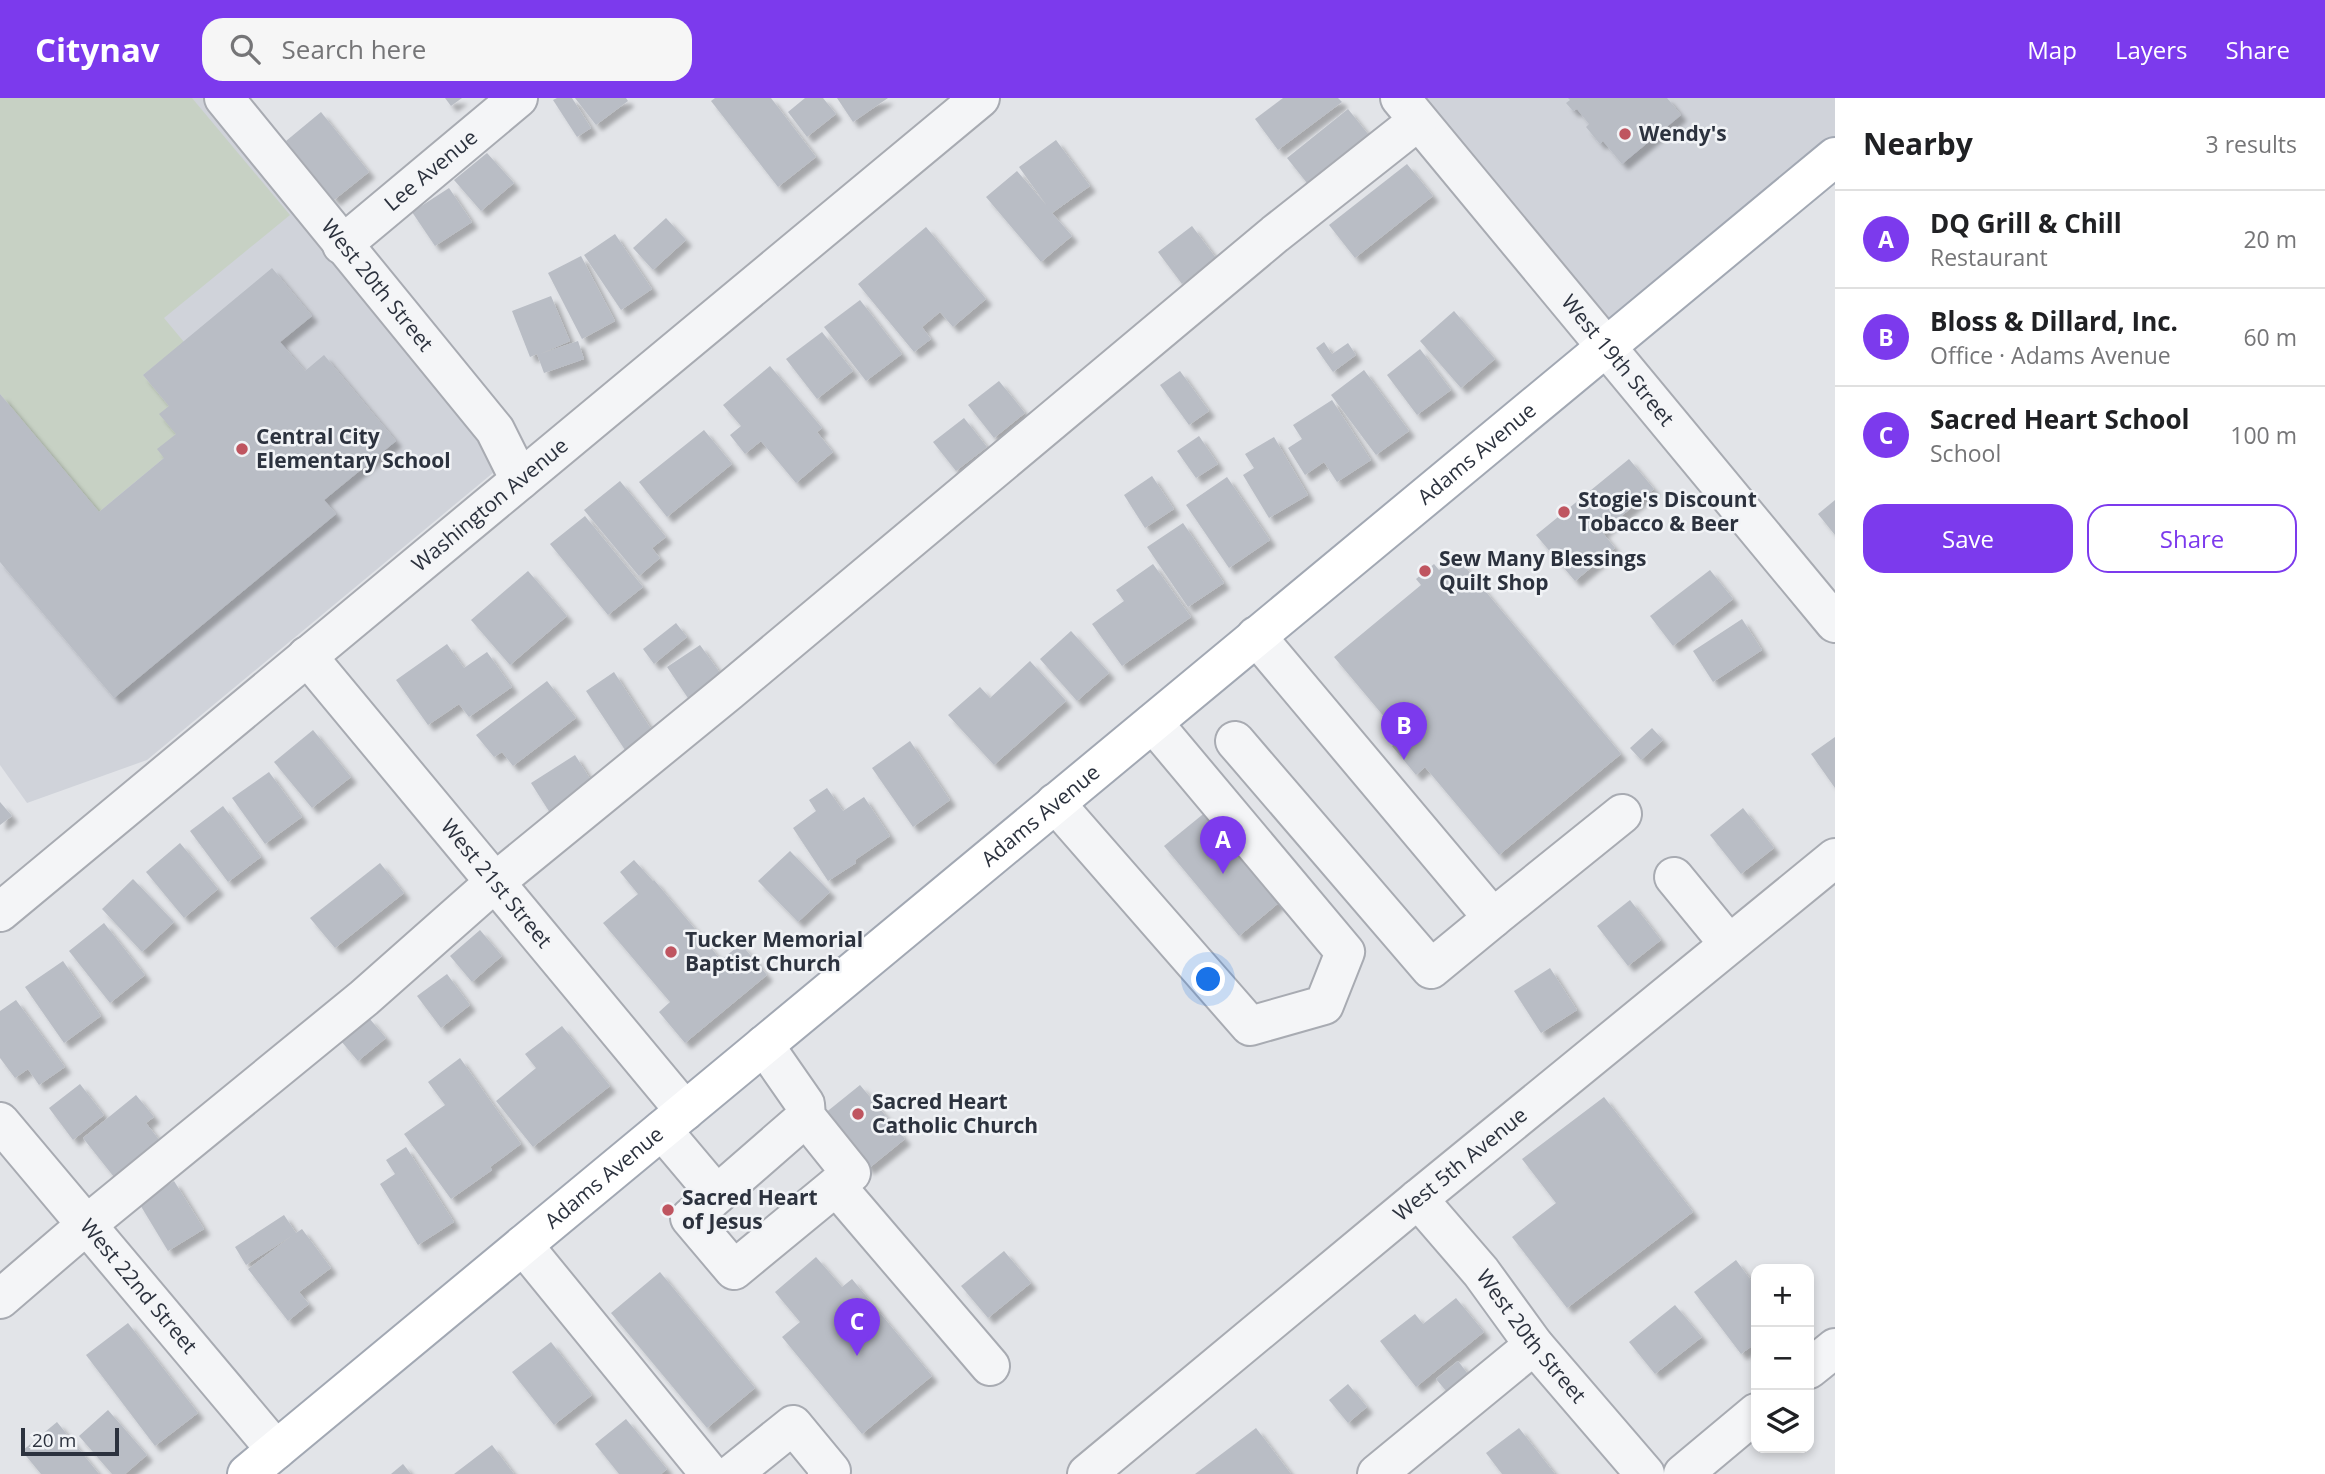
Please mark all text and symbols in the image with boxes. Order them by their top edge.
search box [202,18,692,81]
text: Citynav [35,27,160,72]
icon: search [226,30,264,68]
text: Search here [282,31,426,67]
text: Map [2027,33,2077,66]
text: Layers [2115,33,2188,66]
text: Share [2226,33,2290,66]
place label: Wendy's [1639,119,1727,147]
street label: Lee Avenue [378,123,483,217]
text: Nearby [1863,123,1973,164]
marker: Wendy's [1617,126,1633,142]
text: 3 results [2206,128,2297,160]
text: DQ Grill & Chill [1930,205,2122,241]
street label: West 20th Street [315,213,440,357]
text: A [1878,223,1894,255]
text: 20 m [2243,223,2297,255]
text: Restaurant [1930,241,2048,273]
street label: West 19th Street [1556,288,1681,432]
text: Bloss & Dillard, Inc. [1930,303,2178,339]
text: B [1878,321,1894,353]
text: 60 m [2243,321,2297,353]
text: Office · Adams Avenue [1930,339,2171,371]
street label: Adams Avenue [1411,396,1541,510]
text: Sacred Heart School [1930,401,2189,437]
text: C [1879,419,1893,451]
text: 100 m [2230,419,2297,451]
place label: Central City Elementary School [256,422,451,474]
street label: Washington Avenue [405,431,573,577]
text: School [1930,437,2001,469]
marker: Central City Elementary School [234,441,250,457]
place label: Stogie's Discount Tobacco & Beer [1578,485,1757,537]
marker: Stogie's Discount Tobacco & Beer [1556,504,1572,520]
button: Save [1863,504,2073,573]
button: Share [2087,504,2297,573]
place label: Sew Many Blessings Quilt Shop [1439,544,1646,596]
marker: Sew Many Blessings Quilt Shop [1417,563,1433,579]
pin: B [1381,702,1427,760]
street label: Adams Avenue [975,758,1105,872]
street label: West 21st Street [435,813,559,953]
pin: A [1200,816,1246,874]
place label: Tucker Memorial Baptist Church [685,925,863,977]
marker: Tucker Memorial Baptist Church [663,944,679,960]
your location [1191,962,1225,996]
place label: Sacred Heart Catholic Church [872,1087,1038,1139]
street label: West 5th Avenue [1387,1100,1532,1227]
marker: Sacred Heart Catholic Church [850,1106,866,1122]
street label: Adams Avenue [538,1120,669,1234]
place label: Sacred Heart of Jesus [682,1183,818,1235]
marker: Sacred Heart of Jesus [660,1202,676,1218]
street label: West 22nd Street [74,1213,204,1359]
street label: West 20th Street [1471,1263,1593,1409]
map controls [1751,1264,1814,1453]
button: + [1751,1264,1814,1327]
pin: C [834,1298,880,1356]
button: − [1751,1327,1814,1390]
button: layers [1751,1390,1814,1453]
scale bar [21,1425,119,1457]
text: 20 m [32,1427,76,1453]

